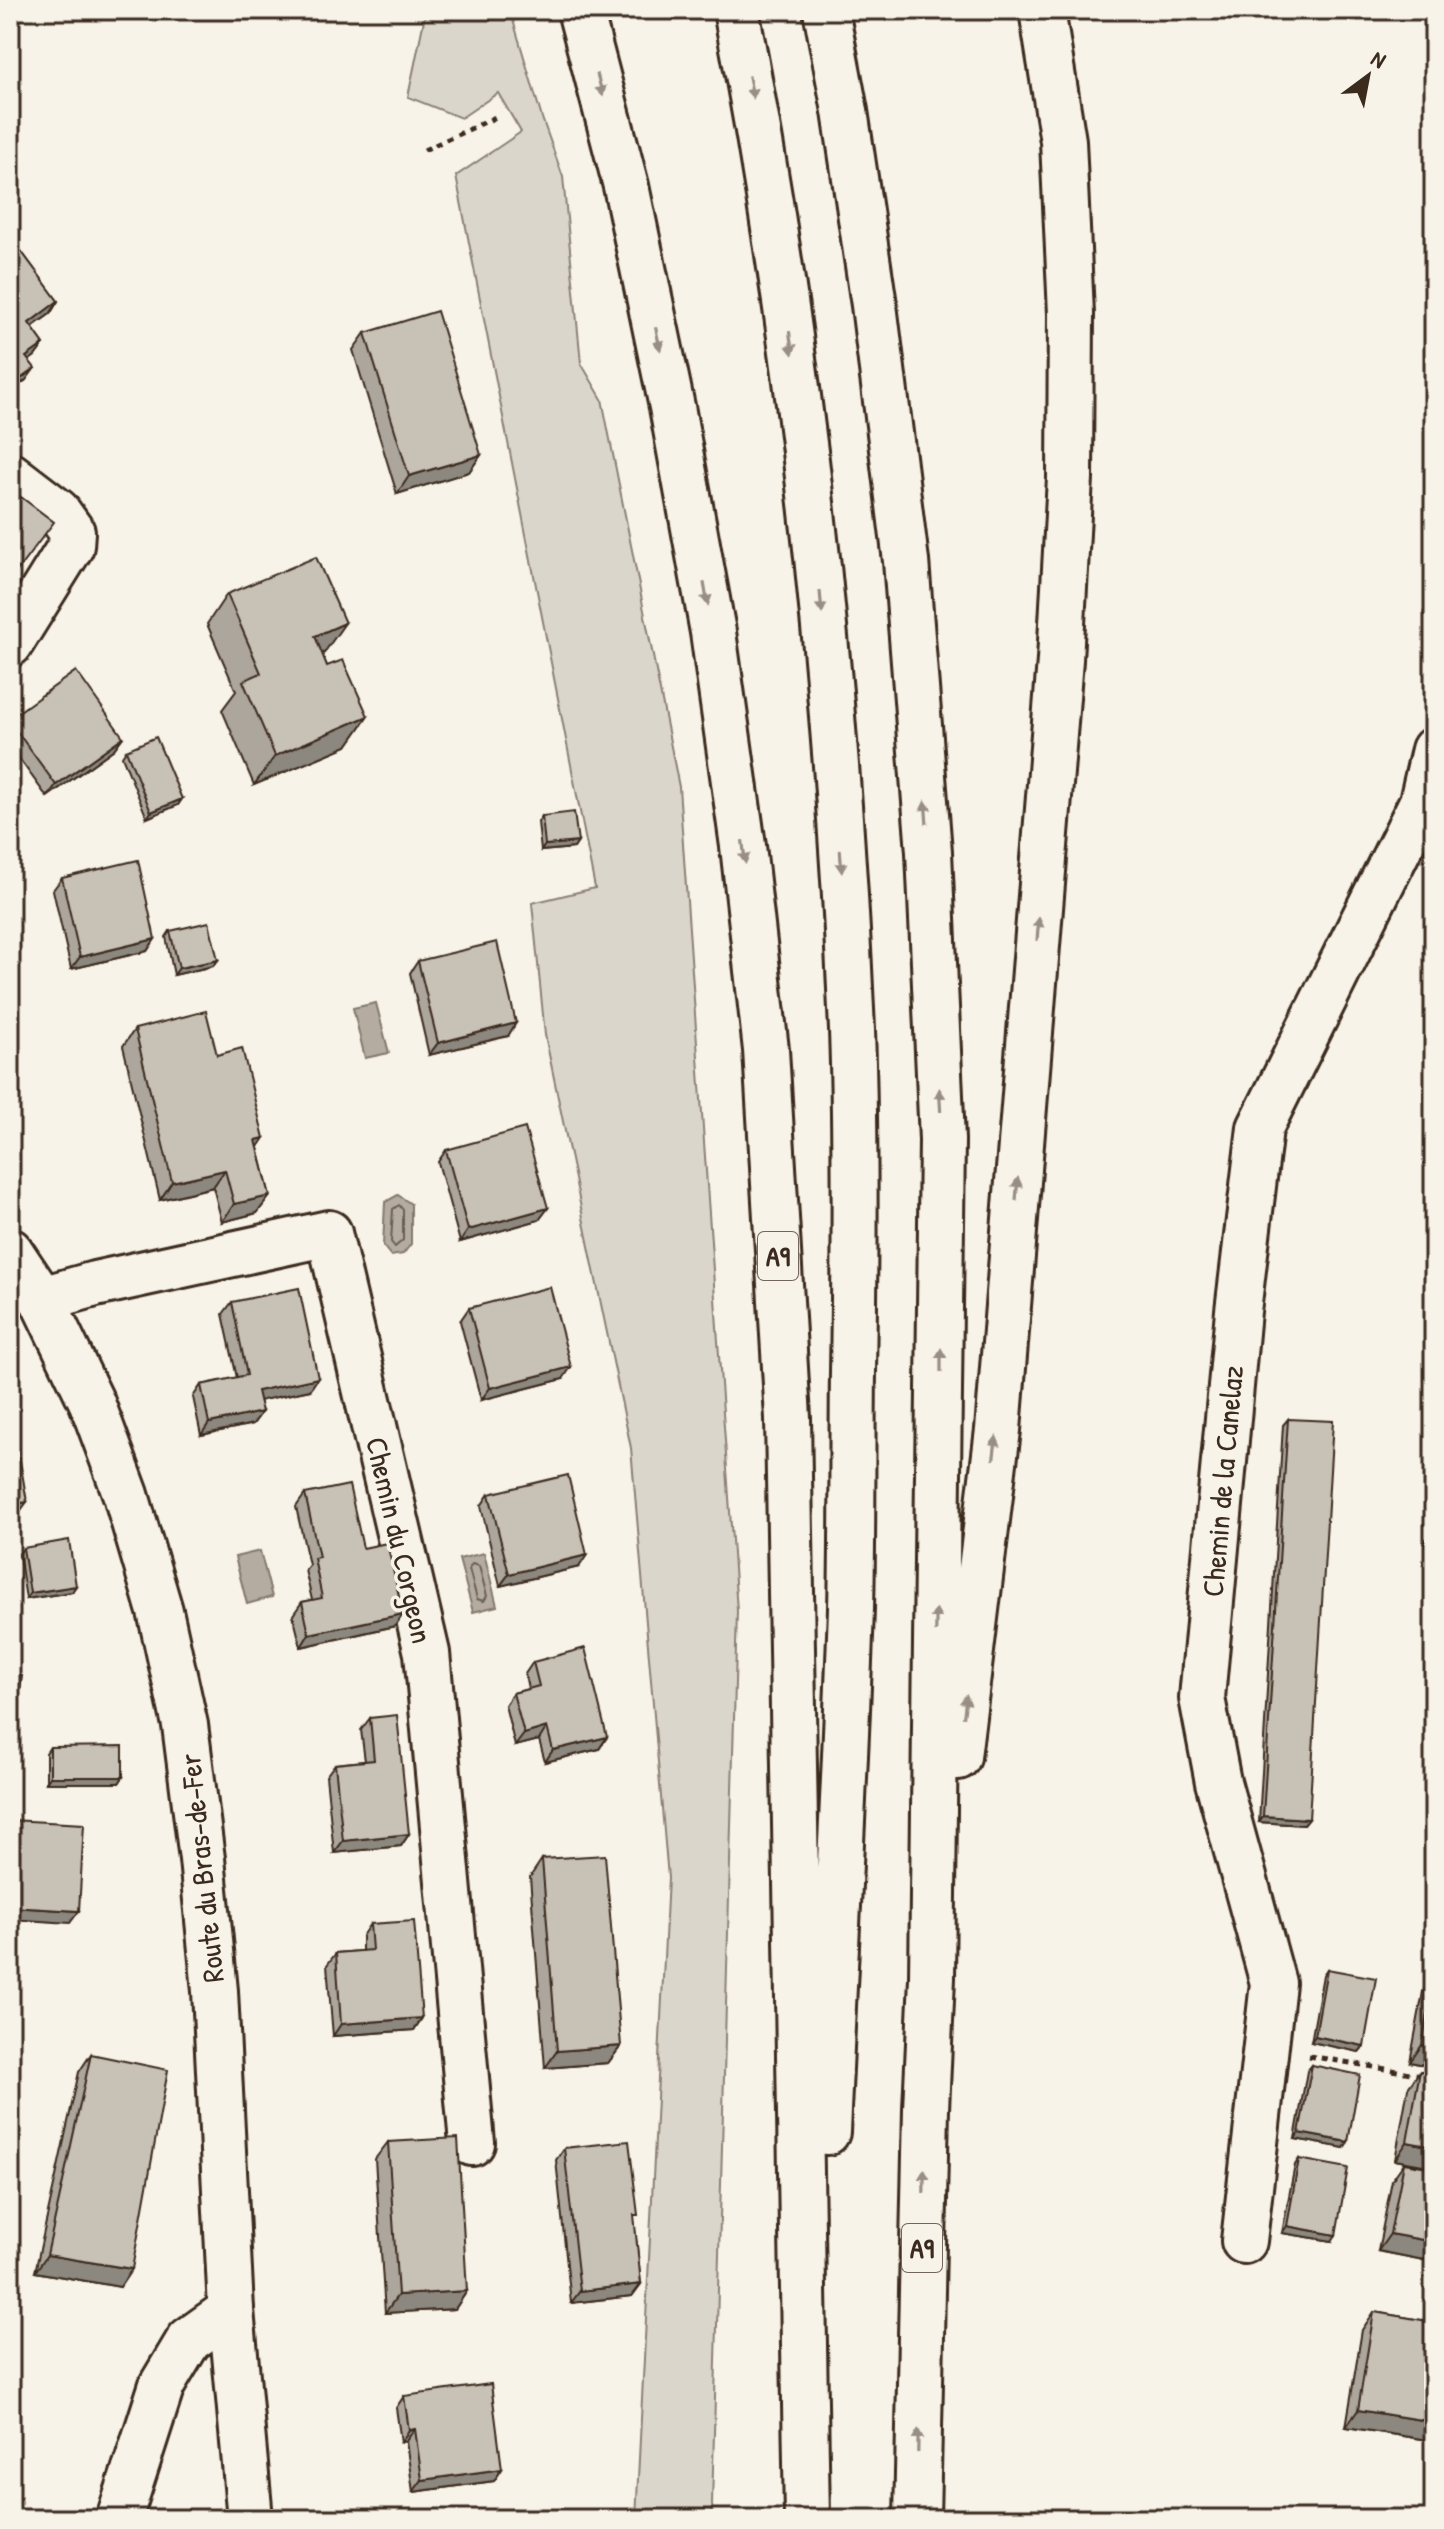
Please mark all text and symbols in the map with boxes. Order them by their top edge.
north arrow [1328,36,1408,116]
text: N [1366,43,1392,75]
one-way arrow [594,73,606,98]
one-way arrow [745,74,757,99]
one-way arrow [652,327,664,352]
one-way arrow [785,331,798,356]
one-way arrow [701,582,713,607]
one-way arrow [814,590,827,615]
one-way arrow [919,799,932,824]
one-way arrow [737,839,750,864]
one-way arrow [835,849,848,874]
one-way arrow [1032,917,1045,942]
one-way arrow [934,1087,947,1112]
one-way arrow [1011,1176,1024,1201]
road number: A9 [758,1232,798,1280]
one-way arrow [935,1347,947,1372]
street label: Chemin de la Canelaz [1192,1364,1252,1598]
street label: Chemin du Corgeon [357,1433,443,1647]
one-way arrow [989,1435,1002,1460]
one-way arrow [930,1607,942,1632]
one-way arrow [958,1693,971,1718]
street label: Route du Bras-de-Fer [169,1751,233,1985]
one-way arrow [918,2168,930,2193]
road number: A9 [902,2224,942,2272]
one-way arrow [912,2428,925,2453]

